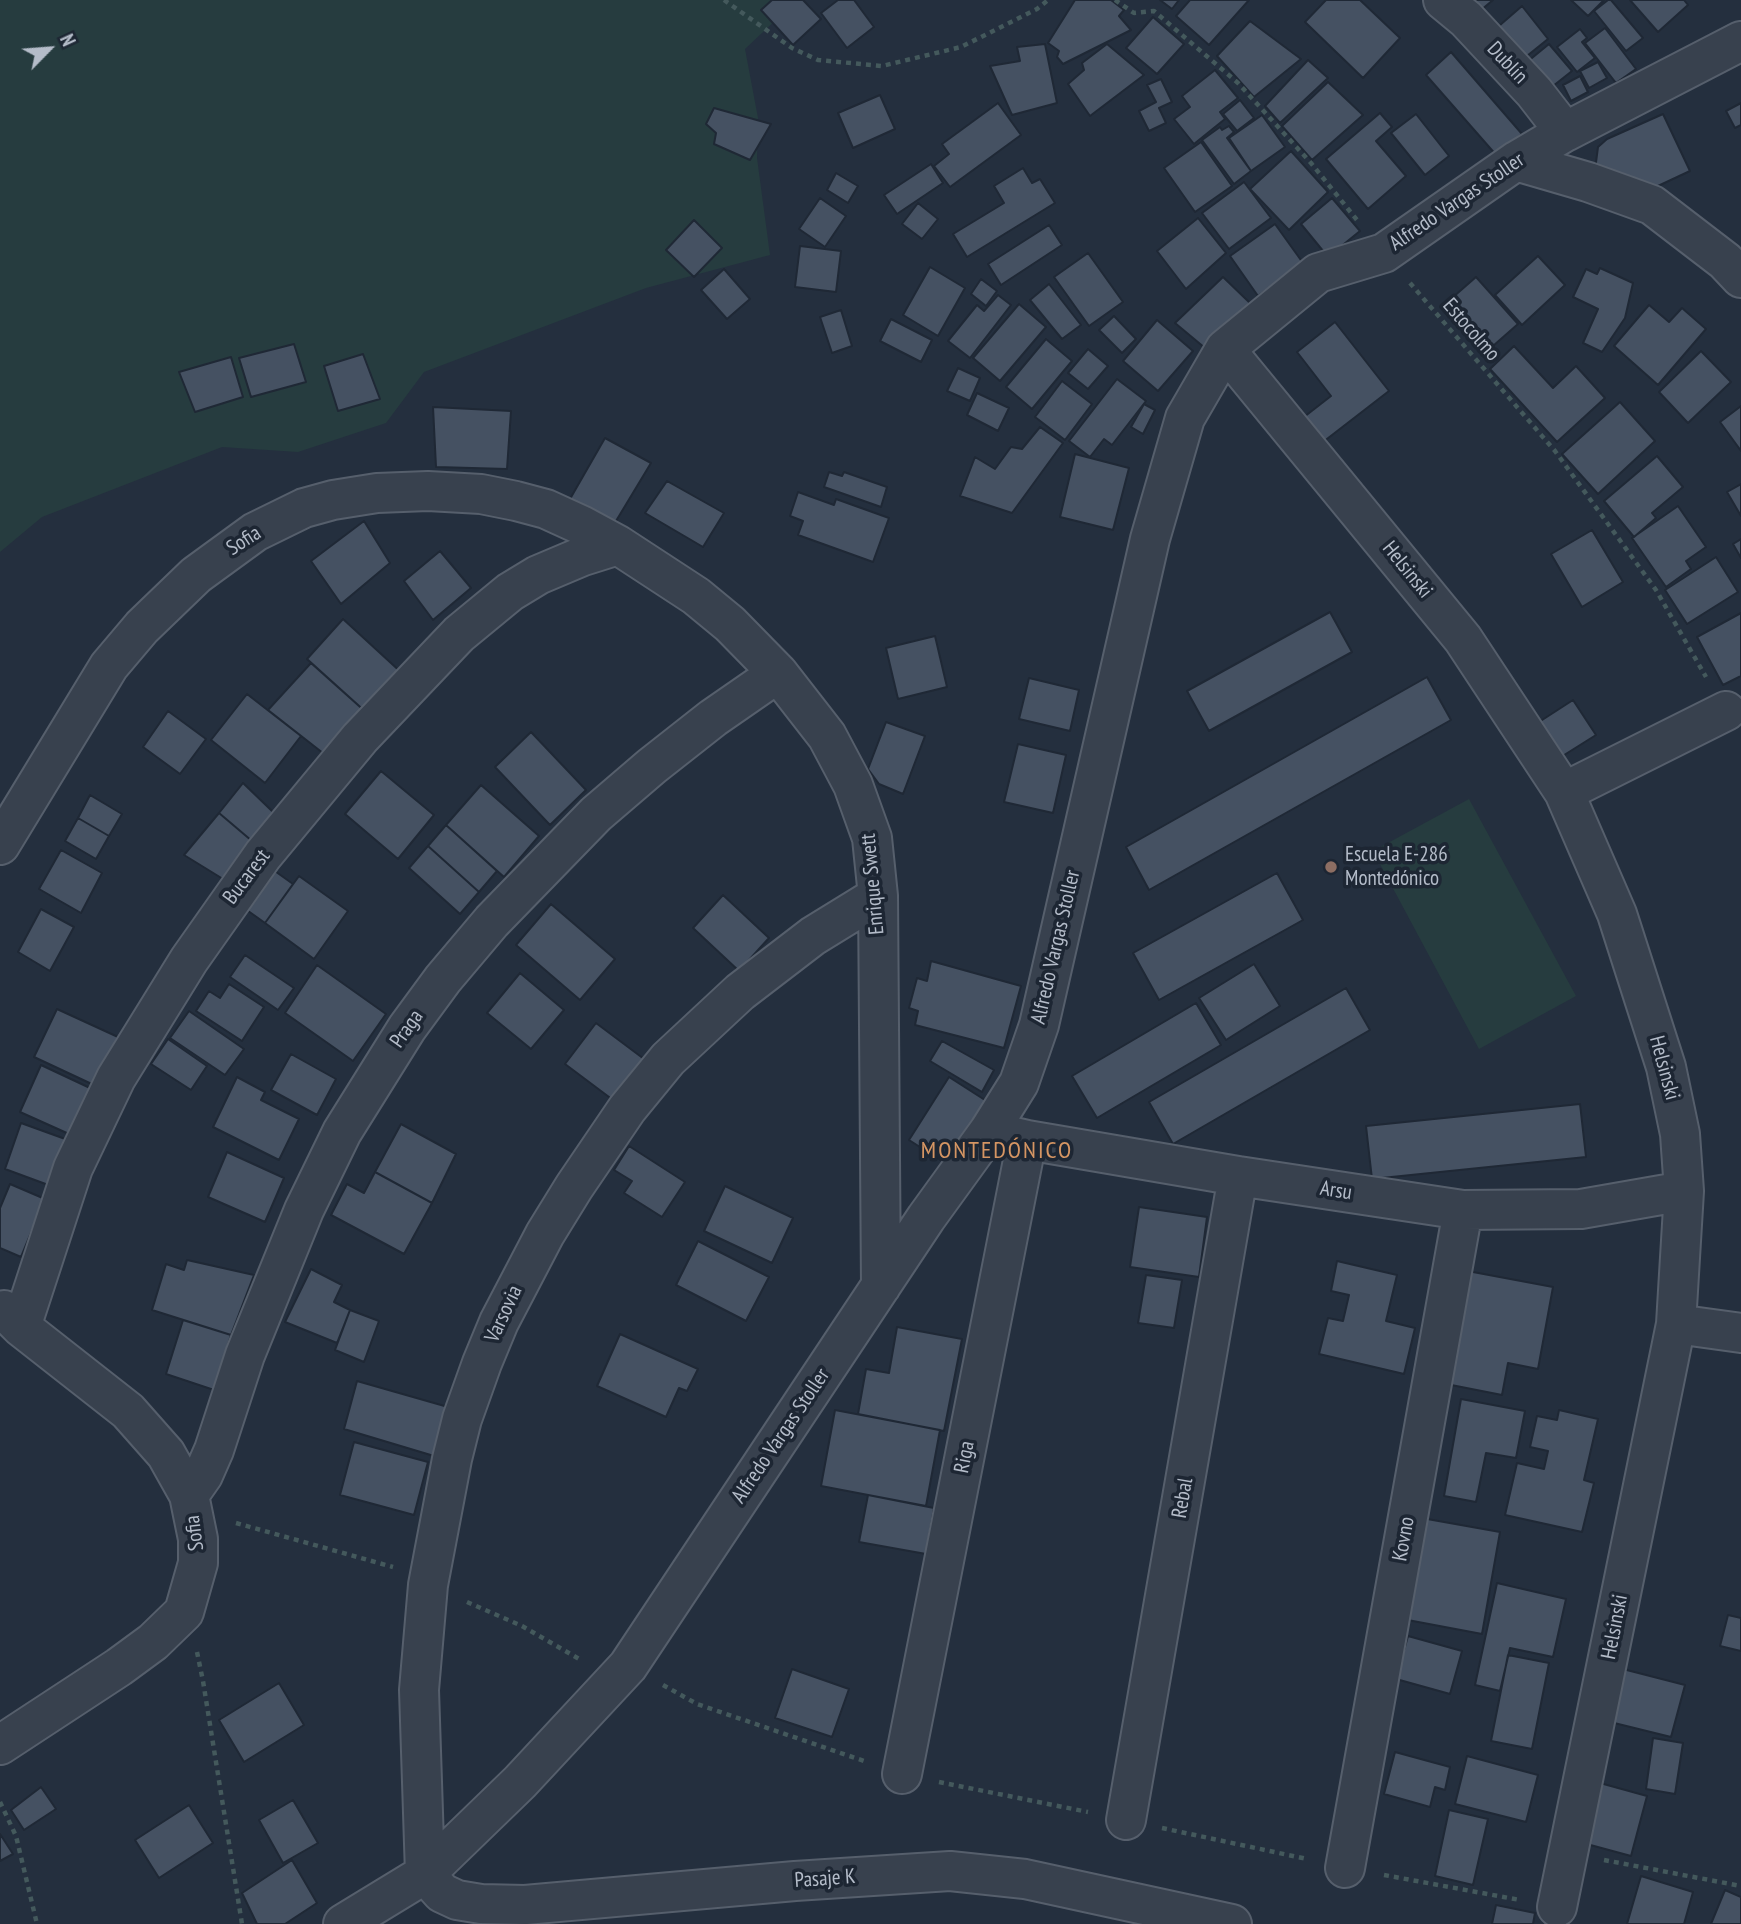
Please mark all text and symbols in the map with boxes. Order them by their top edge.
north arrow [14,14,84,84]
text: N [55,30,81,50]
street label: Dublín [1481,37,1533,89]
street label: Alfredo Vargas Stoller [1385,148,1529,256]
street label: Estocolmo [1437,294,1505,366]
street label: Sofia [222,521,266,561]
street label: Helsinski [1377,537,1437,603]
street label: Enrique Swett [856,832,890,936]
place label: Escuela E-286 Montedónico [1345,842,1448,892]
street label: Bucarest [218,845,276,909]
marker: Escuela E-286 Montedónico [1323,859,1339,875]
street label: Alfredo Vargas Stoller [1026,868,1086,1026]
street label: Praga [385,1005,429,1053]
street label: Helsinski [1643,1033,1685,1103]
district label: MONTEDÓNICO [922,1137,1072,1165]
street label: Arsu [1318,1176,1354,1206]
street label: Varsovia [480,1281,528,1347]
street label: Alfredo Vargas Stoller [727,1364,835,1508]
street label: Riga [950,1439,980,1475]
street label: Rebal [1167,1476,1199,1520]
street label: Sofia [180,1514,210,1552]
street label: Kovno [1388,1515,1420,1563]
street label: Helsinski [1596,1592,1634,1662]
street label: Pasaje K [794,1864,856,1894]

